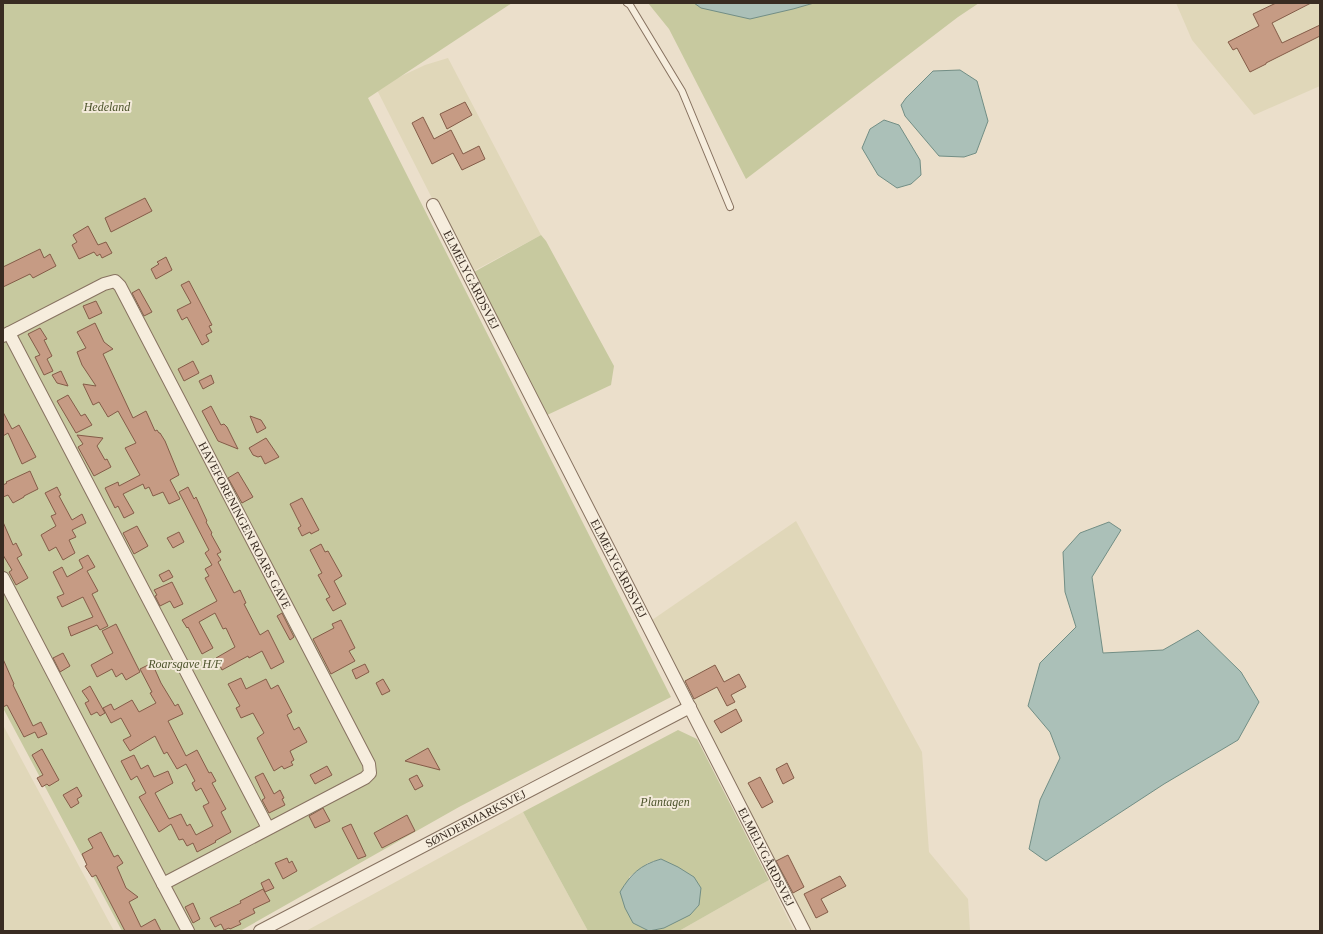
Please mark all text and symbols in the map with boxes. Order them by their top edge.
park label: Hedeland [83,100,131,114]
street label: ELMELYGÅRDSVEJ [440,228,502,332]
street label: HAVEFORENINGEN ROARS GAVE [195,439,294,611]
street label: ELMELYGÅRDSVEJ [588,517,650,620]
park label: Roarsgave H/F [147,657,222,671]
street label: SØNDERMARKSVEJ [423,787,528,851]
park label: Plantagen [639,795,690,809]
street label: ELMELYGÅRDSVEJ [735,805,797,909]

